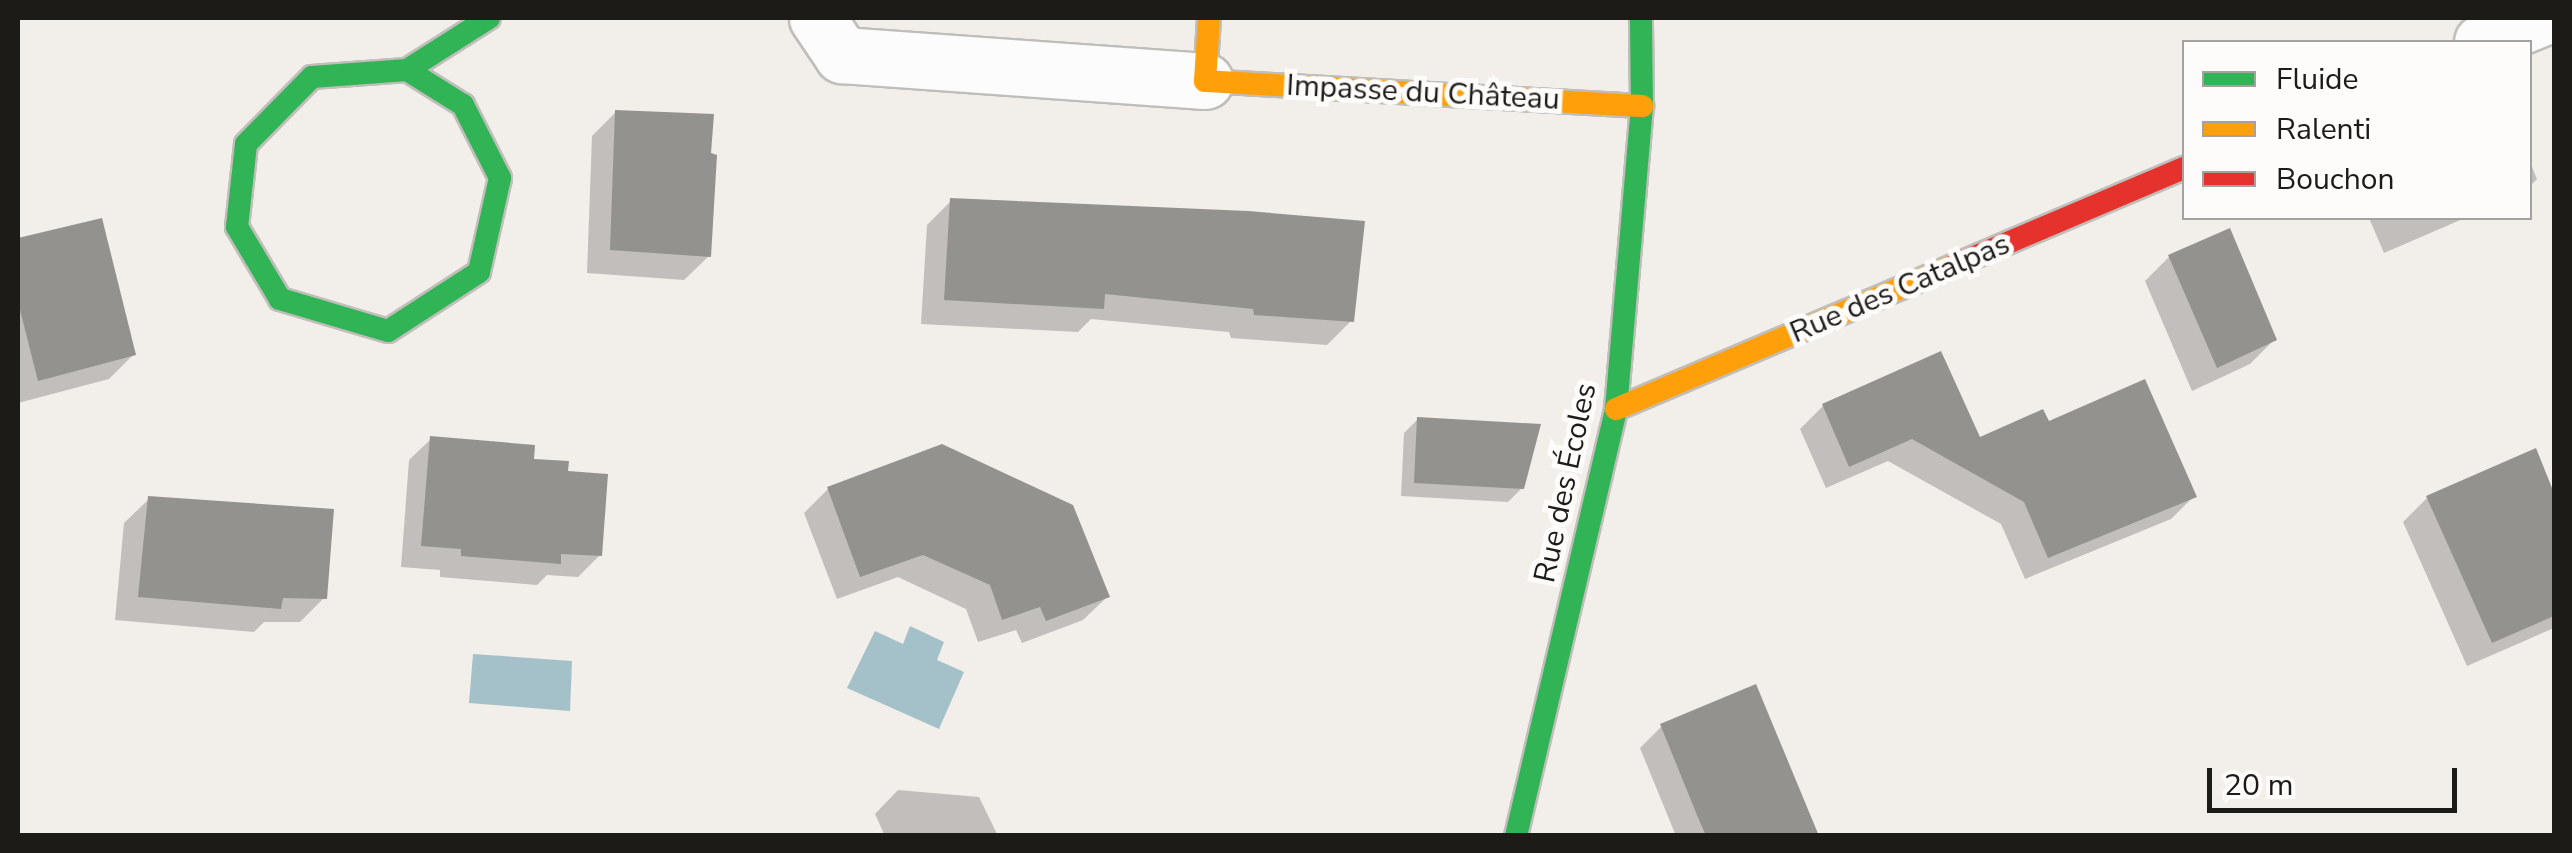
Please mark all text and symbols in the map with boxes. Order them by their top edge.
legend [2182,40,2532,220]
text: Fluide [2276,59,2359,100]
street label: Impasse du Château [1286,68,1560,118]
text: Ralenti [2276,109,2371,150]
text: Bouchon [2276,159,2394,200]
street label: Rue des Catalpas [1785,227,2015,351]
street label: Rue des Écoles [1527,380,1605,586]
scale bar [2212,748,2462,810]
text: 20 m [2224,765,2293,806]

